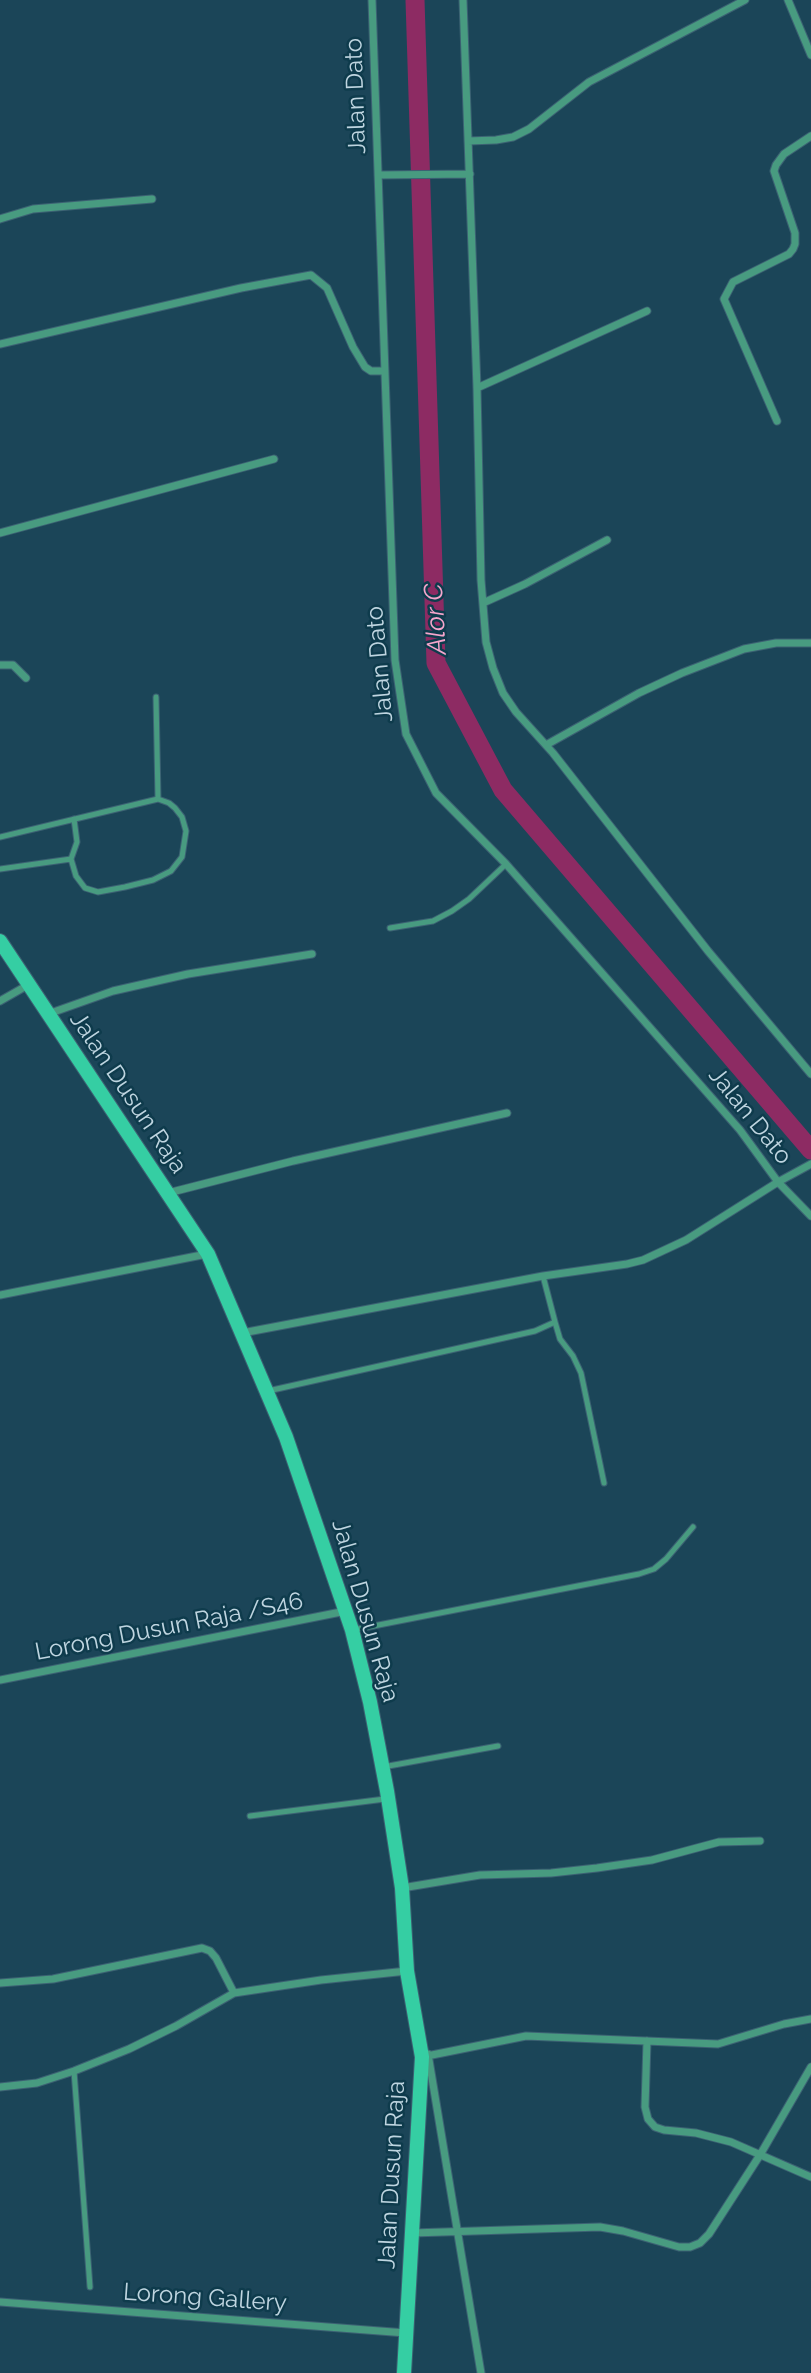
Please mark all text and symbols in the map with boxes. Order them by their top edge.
street label: Jalan Dato [340,37,372,155]
water label: Alor C [419,583,453,655]
street label: Jalan Dato [361,605,399,723]
street label: Jalan Dusun Raja [63,1007,193,1179]
street label: Jalan Dato [702,1062,798,1170]
street label: Jalan Dusun Raja [325,1516,405,1706]
street label: Lorong Dusun Raja /S46 [33,1587,305,1667]
street label: Jalan Dusun Raja [373,2080,411,2270]
street label: Lorong Gallery [122,2278,288,2318]

